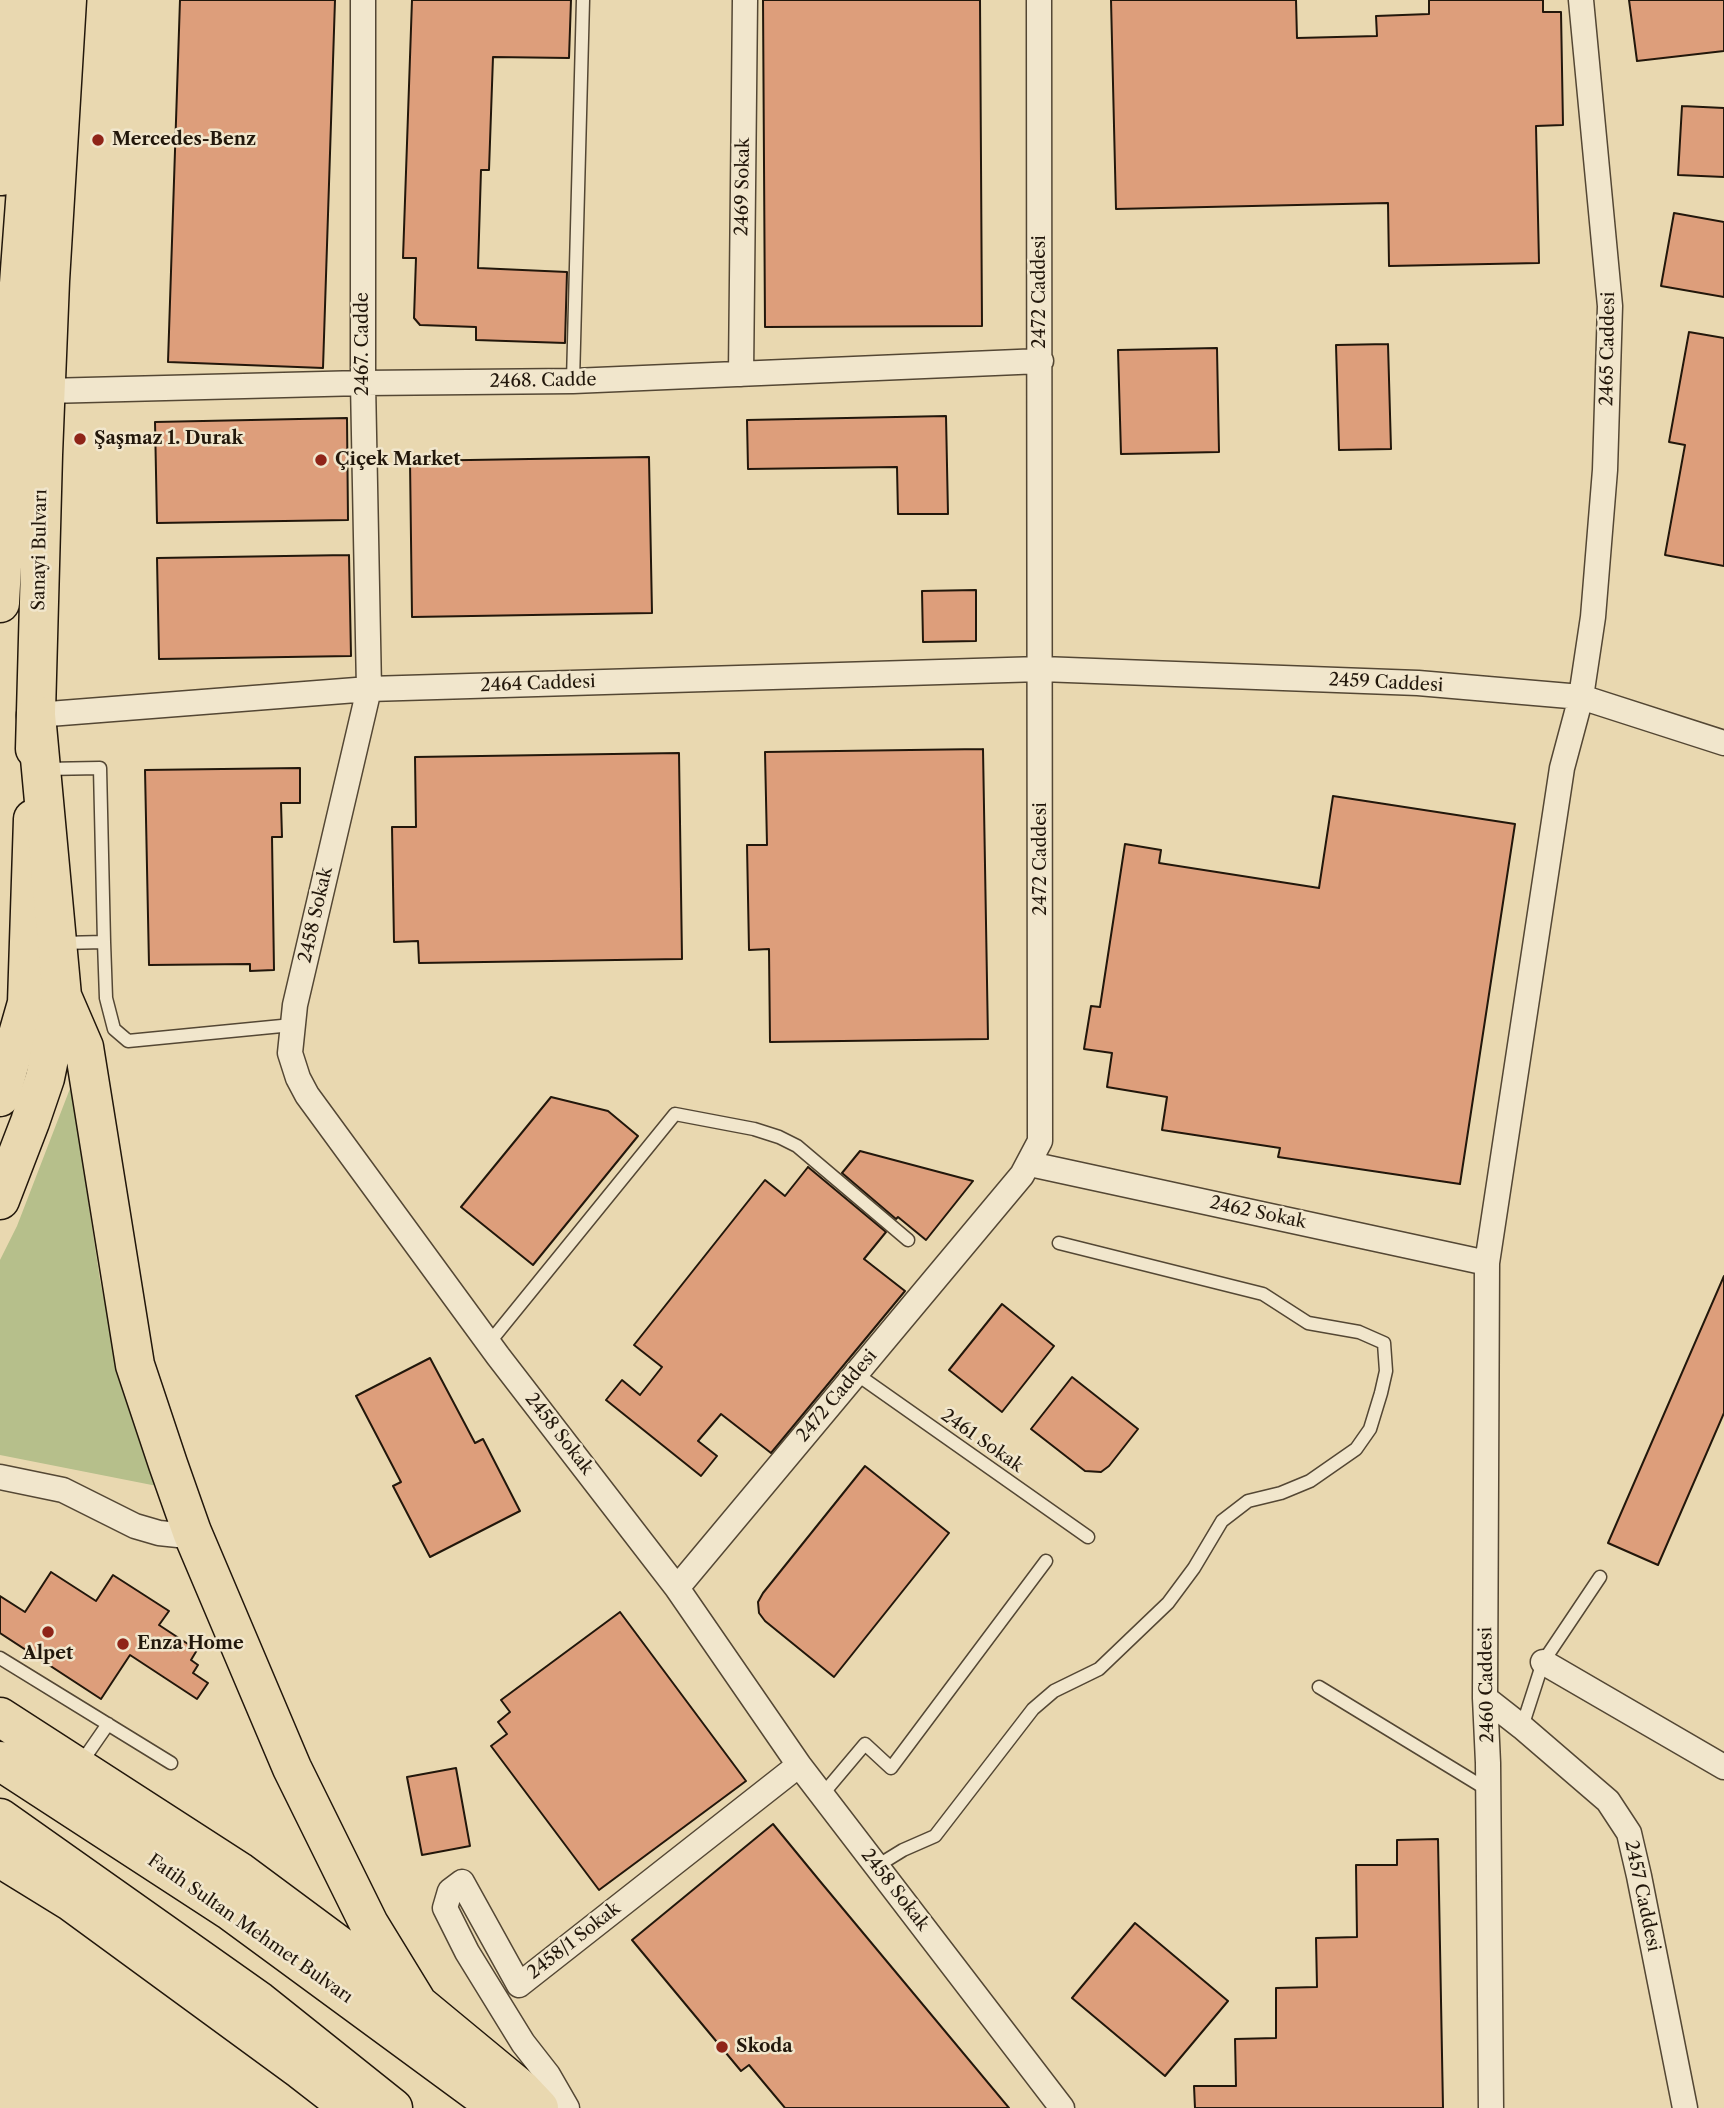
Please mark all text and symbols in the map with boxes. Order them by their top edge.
place label: Mercedes-Benz [112,129,256,151]
marker: Mercedes-Benz [90,132,106,148]
street label: 2469 Sokak [731,138,755,236]
street label: 2472 Caddesi [1029,235,1051,349]
street label: 2467. Cadde [352,292,374,396]
street label: 2465 Caddesi [1596,292,1620,406]
street label: 2468. Cadde [489,369,597,393]
place label: Şaşmaz 1. Durak [94,428,243,450]
marker: Şaşmaz 1. Durak [72,431,88,447]
place label: Çiçek Market [335,449,460,471]
marker: Çiçek Market [313,452,329,468]
street label: Sanayi Bulvarı [28,489,52,611]
street label: 2459 Caddesi [1328,669,1444,697]
street label: 2464 Caddesi [480,671,596,697]
street label: 2472 Caddesi [1030,802,1052,916]
street label: 2458 Sokak [294,865,338,965]
street label: 2462 Sokak [1208,1192,1308,1234]
street label: 2472 Caddesi [792,1346,882,1446]
street label: 2458 Sokak [520,1389,598,1479]
street label: 2461 Sokak [937,1405,1027,1477]
marker: Alpet [40,1624,56,1640]
street label: 2460 Caddesi [1475,1627,1499,1743]
place label: Enza Home [137,1633,244,1655]
marker: Enza Home [115,1636,131,1652]
place label: Alpet [23,1643,73,1665]
street label: 2457 Caddesi [1620,1839,1664,1953]
street label: 2458 Sokak [856,1845,934,1935]
street label: Fatih Sultan Mehmet Bulvarı [143,1850,357,2008]
street label: 2458/1 Sokak [523,1898,625,1984]
place label: Skoda [736,2036,793,2058]
marker: Skoda [714,2039,730,2055]

